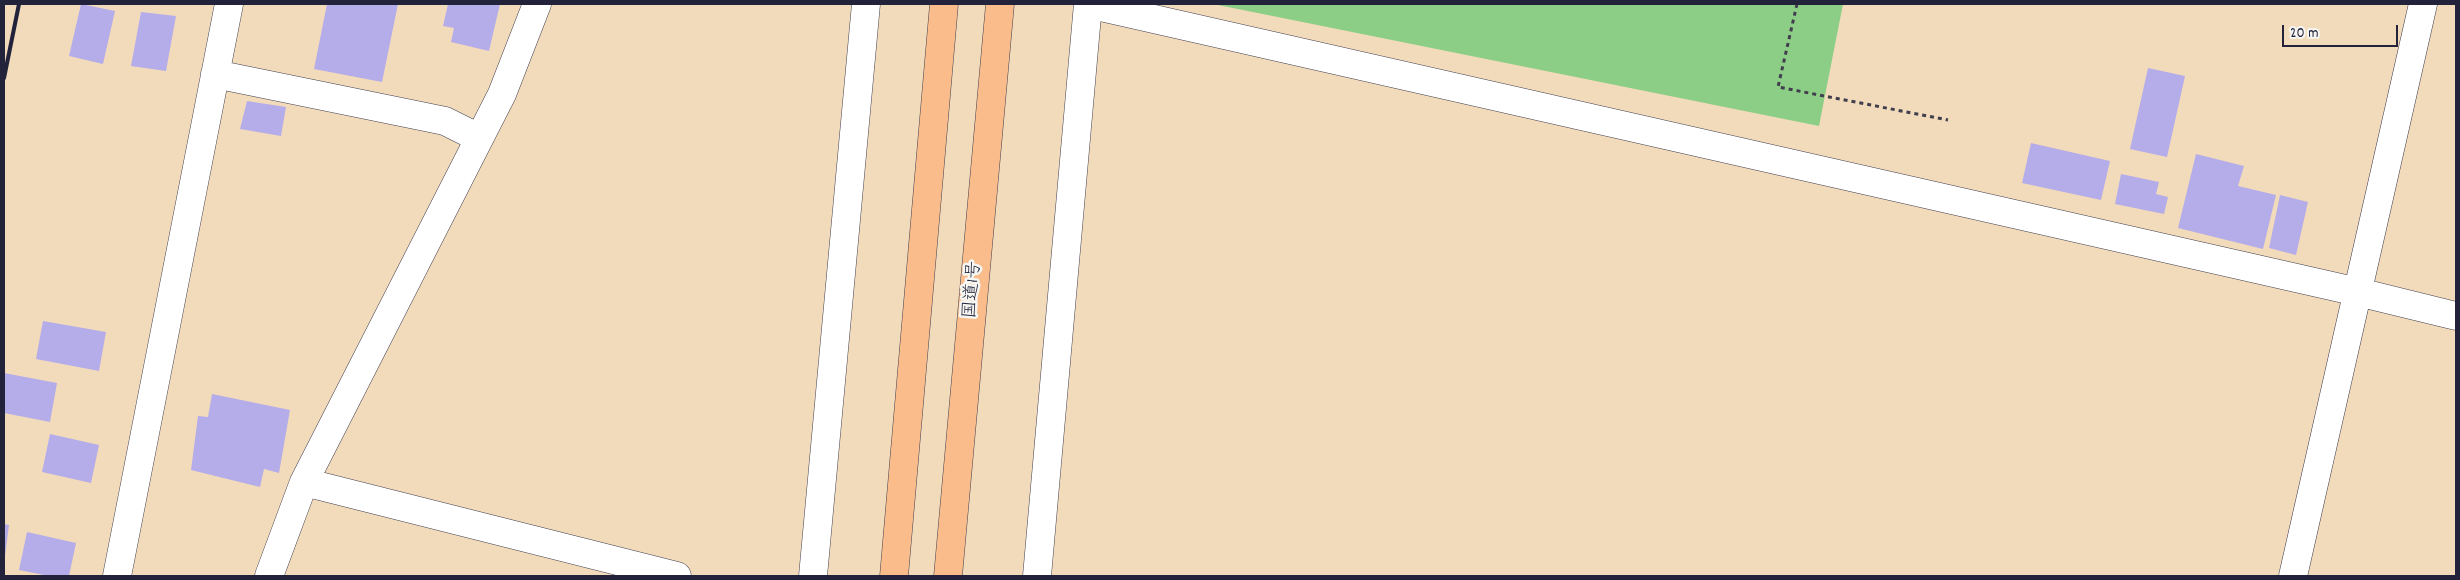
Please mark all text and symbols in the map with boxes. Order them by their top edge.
scale bar [2285,15,2401,47]
text: 20 m [2290,23,2318,45]
street label: 国道1号 [961,260,987,320]

